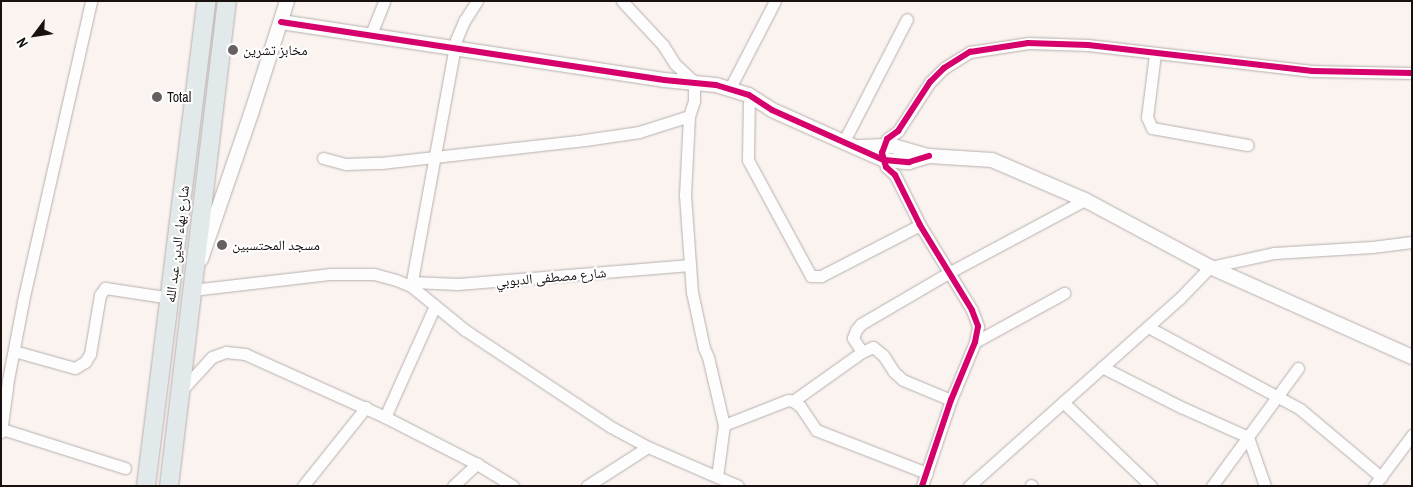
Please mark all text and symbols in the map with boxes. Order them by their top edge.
north arrow [10,10,60,60]
text: N [12,35,32,51]
place label: مخابز تشرين [243,42,308,58]
marker: مخابز تشرين [227,44,239,56]
place label: Total [167,89,191,105]
marker: Total [151,91,163,103]
street label: شارع بهاء الدين عبد الله [161,184,193,304]
place label: مسجد المحتسبين [232,237,320,253]
marker: مسجد المحتسبين [216,239,228,251]
street label: شارع مصطفى الدبوبي [495,264,607,290]

